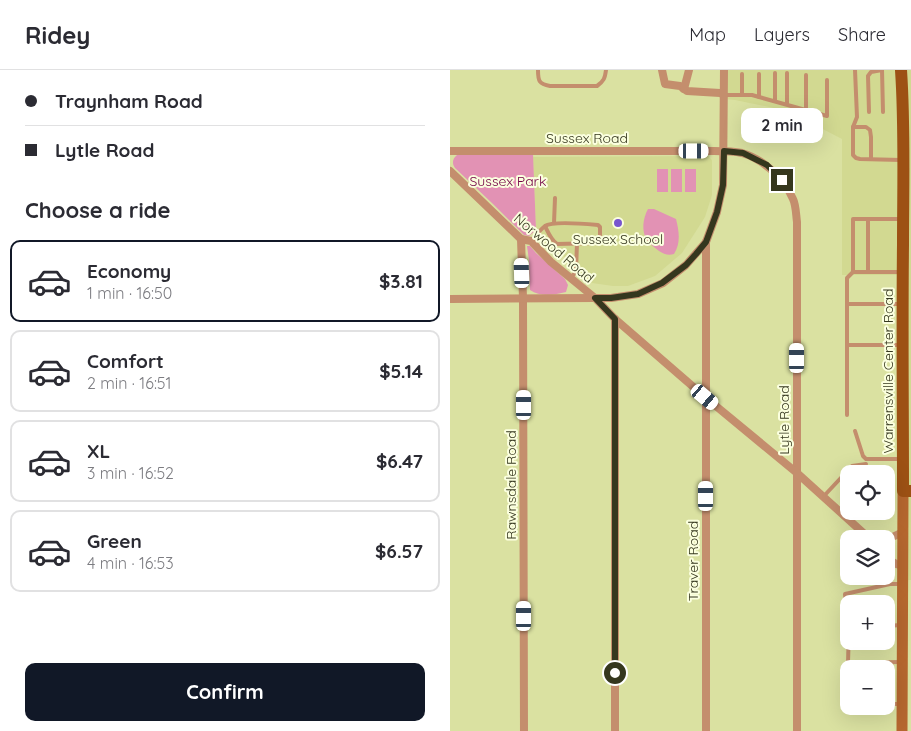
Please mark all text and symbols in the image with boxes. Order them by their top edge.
text: Ridey [25,20,90,50]
text: Map [689,23,726,46]
text: Layers [754,23,810,46]
text: Share [838,23,886,46]
text: Traynham Road [55,89,203,113]
callout: 2 min [741,108,823,142]
text: 2 min [761,115,803,135]
street label: Sussex Road [546,129,628,147]
text: Lytle Road [55,138,154,162]
car [679,144,709,159]
route end [771,169,793,191]
park label: Sussex Park [469,172,547,190]
text: Choose a ride [25,196,170,224]
street label: Norwood Road [510,209,598,287]
marker: Sussex School [612,217,624,229]
place label: Sussex School [573,230,663,248]
car [513,258,530,288]
icon: car [27,259,72,304]
text: Economy [87,259,171,283]
text: $3.81 [379,269,423,293]
text: 1 min · 16:50 [87,283,172,303]
street label: Warrensville Center Road [879,288,897,454]
car [789,343,804,373]
icon: car [27,349,72,394]
text: Comfort [87,349,164,373]
text: $5.14 [379,359,423,383]
text: 2 min · 16:51 [87,373,172,393]
car [688,382,721,412]
street label: Lytle Road [775,385,793,455]
car [516,390,531,420]
street label: Rawnsdale Road [502,430,520,540]
icon: car [27,439,72,484]
text: XL [87,439,110,463]
text: $6.47 [376,449,423,473]
text: 3 min · 16:52 [87,463,174,483]
map controls [840,465,895,715]
button: locate [840,465,895,520]
car [698,481,713,511]
street label: Traver Road [684,521,702,601]
icon: car [27,529,72,574]
text: Green [87,529,142,553]
button: layers [840,530,895,585]
text: $6.57 [375,539,423,563]
text: 4 min · 16:53 [87,553,174,573]
button: + [840,595,895,650]
car [516,601,531,631]
button: − [840,660,895,715]
route start [604,662,626,684]
button: Confirm [25,663,425,721]

